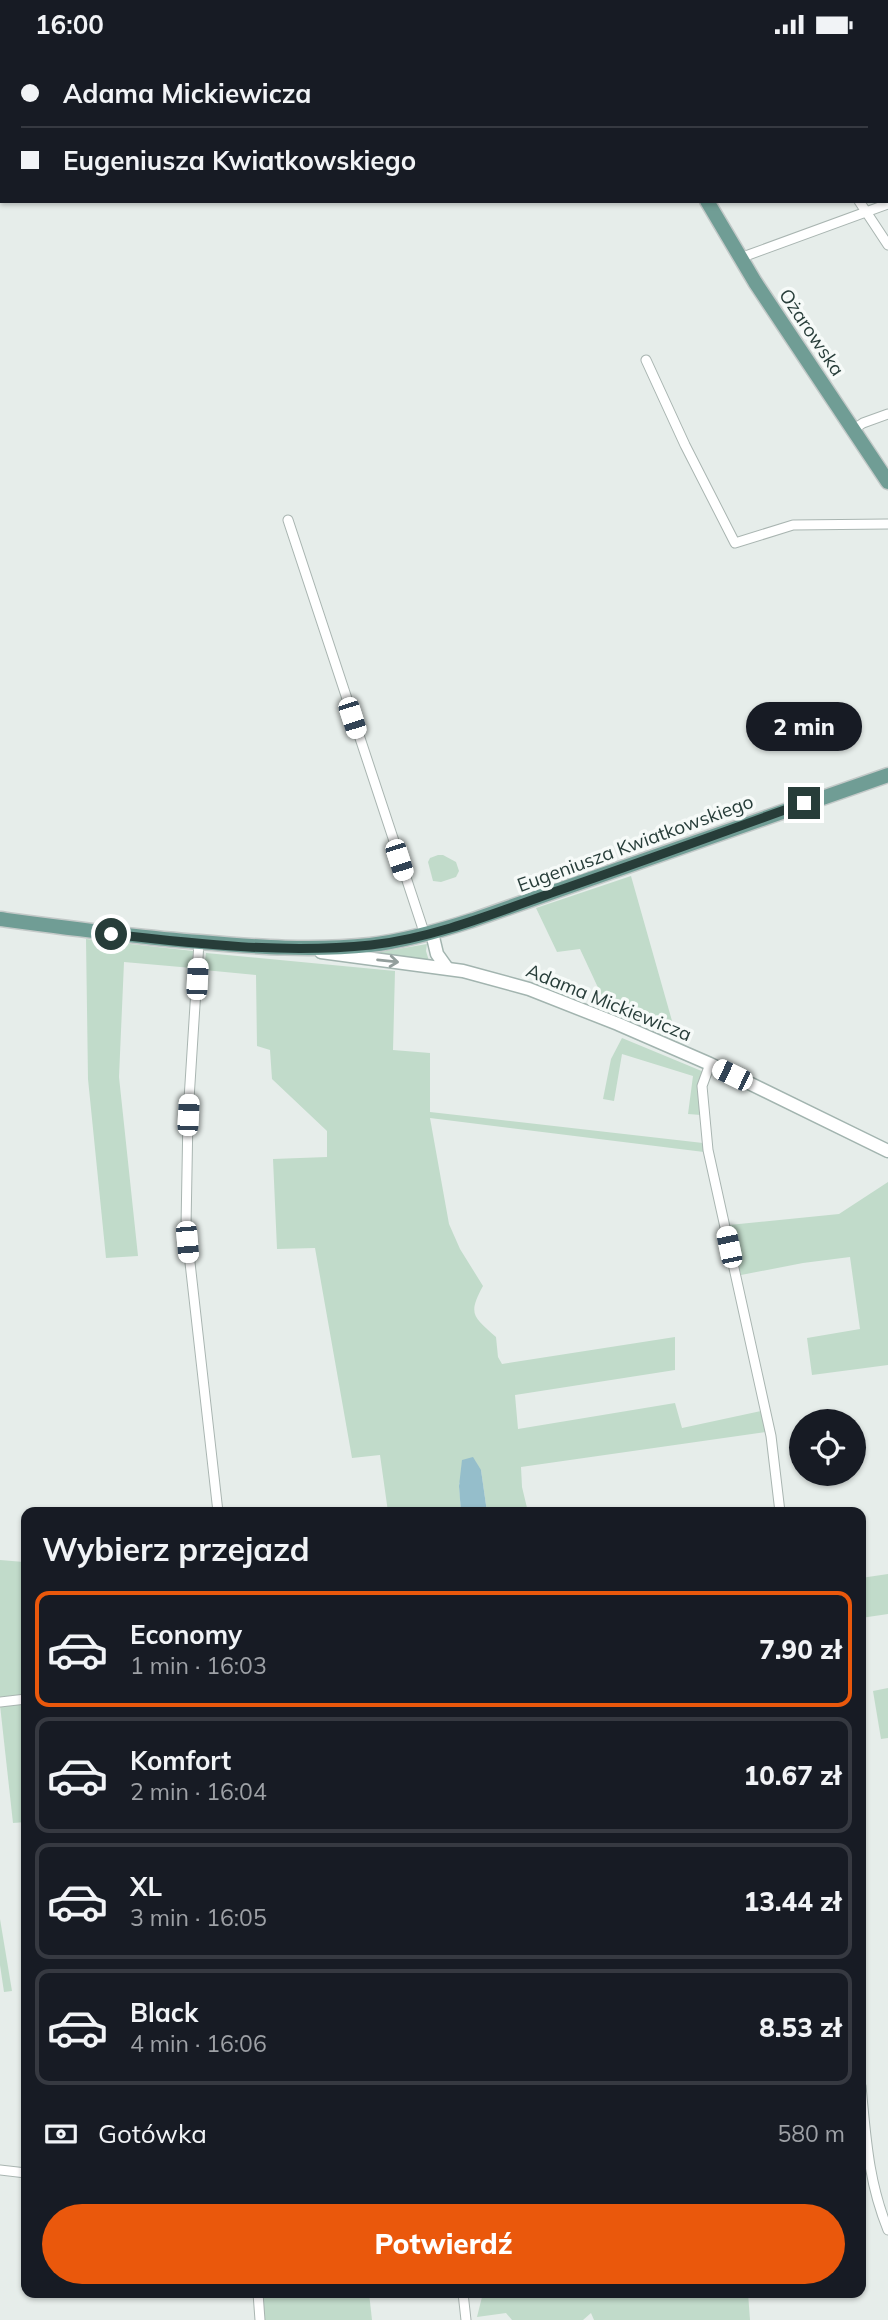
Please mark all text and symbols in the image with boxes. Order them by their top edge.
text: 16:00 [35,8,104,41]
text: Adama Mickiewicza [63,77,311,110]
text: Eugeniusza Kwiatkowskiego [63,144,416,177]
street label: Ożarowska [774,284,850,380]
car [336,695,369,741]
callout: 2 min [746,701,862,751]
text: 2 min [773,712,835,741]
route end [788,787,820,819]
street label: Eugeniusza Kwiatkowskiego [514,789,756,897]
car [383,837,416,883]
route start [95,918,127,950]
one-way arrow [377,954,399,967]
car [186,957,209,1001]
street label: Adama Mickiewicza [523,958,695,1046]
car [709,1056,756,1094]
car [177,1093,200,1137]
car [175,1220,200,1264]
car [715,1224,744,1270]
map controls [789,1409,866,1486]
button: locate [789,1409,866,1486]
text: Wybierz przejazd [42,1529,310,1569]
icon: car [46,1618,109,1681]
text: Economy [130,1618,242,1651]
text: 7.90 zł [759,1633,841,1666]
text: 1 min · 16:03 [130,1651,267,1680]
icon: car [46,1744,109,1807]
text: Komfort [130,1744,231,1777]
text: 10.67 zł [744,1759,841,1792]
text: 2 min · 16:04 [130,1777,267,1806]
icon: car [46,1870,109,1933]
text: XL [130,1870,162,1903]
text: 13.44 zł [744,1885,841,1918]
text: 3 min · 16:05 [130,1903,267,1932]
icon: car [46,1996,109,2059]
text: Black [130,1996,198,2029]
text: 8.53 zł [759,2011,841,2044]
text: 4 min · 16:06 [130,2029,267,2058]
icon: cash [42,2115,80,2153]
text: Gotówka [98,2117,207,2150]
text: 580 m [777,2119,845,2148]
button: Potwierdź [42,2204,845,2284]

